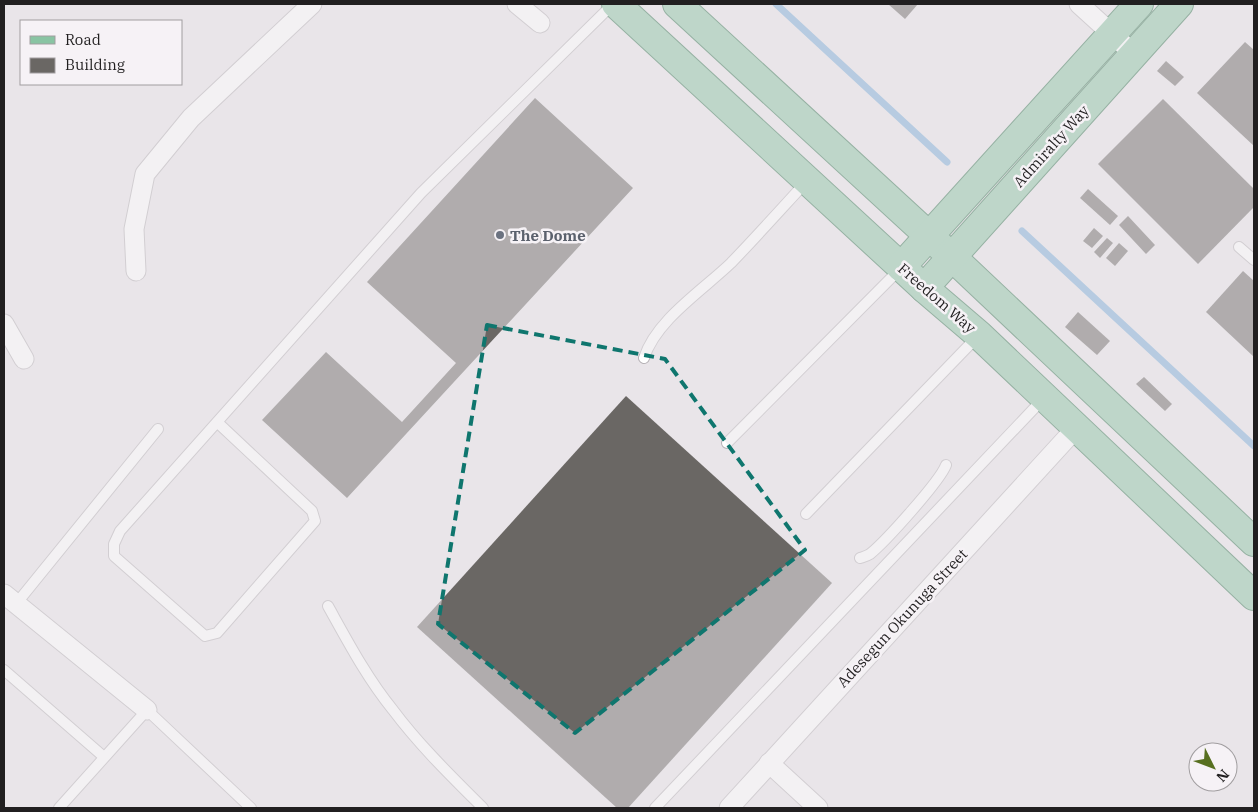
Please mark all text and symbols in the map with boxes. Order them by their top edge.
legend [20,20,182,85]
text: Road [65,30,101,49]
text: Building [65,55,125,74]
street label: Admiralty Way [1009,101,1093,191]
place label: The Dome [510,226,586,245]
marker: The Dome [494,229,506,241]
street label: Freedom Way [894,259,980,337]
street label: Adesegun Okunuga Street [833,545,971,691]
north arrow [1188,742,1238,792]
text: N [1212,766,1233,786]

